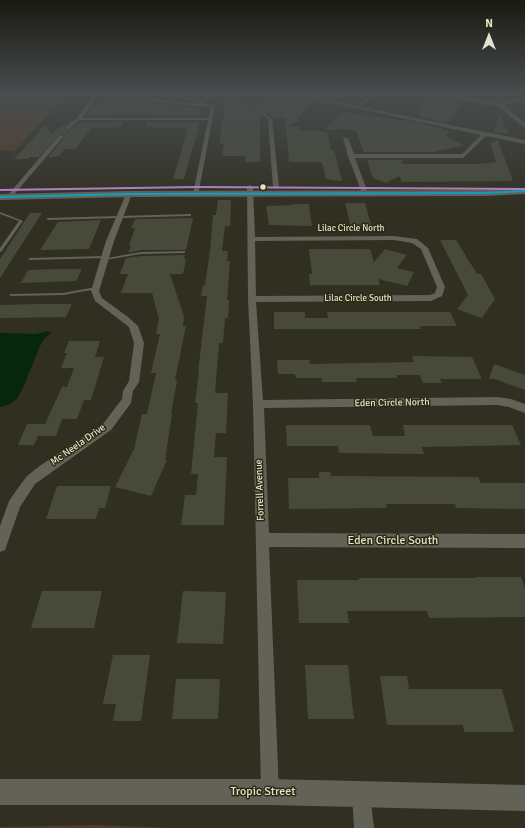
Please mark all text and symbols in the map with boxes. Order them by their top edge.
north arrow [469,16,509,56]
text: N [485,17,493,30]
unlabelled marker [258,182,268,192]
street label: Lilac Circle North [317,224,385,234]
street label: Lilac Circle South [324,294,392,304]
street label: Eden Circle North [354,396,430,410]
street label: Mc Neela Drive [48,422,108,468]
street label: Forrell Avenue [253,459,267,521]
street label: Eden Circle South [348,534,438,548]
street label: Tropic Street [231,785,295,799]

